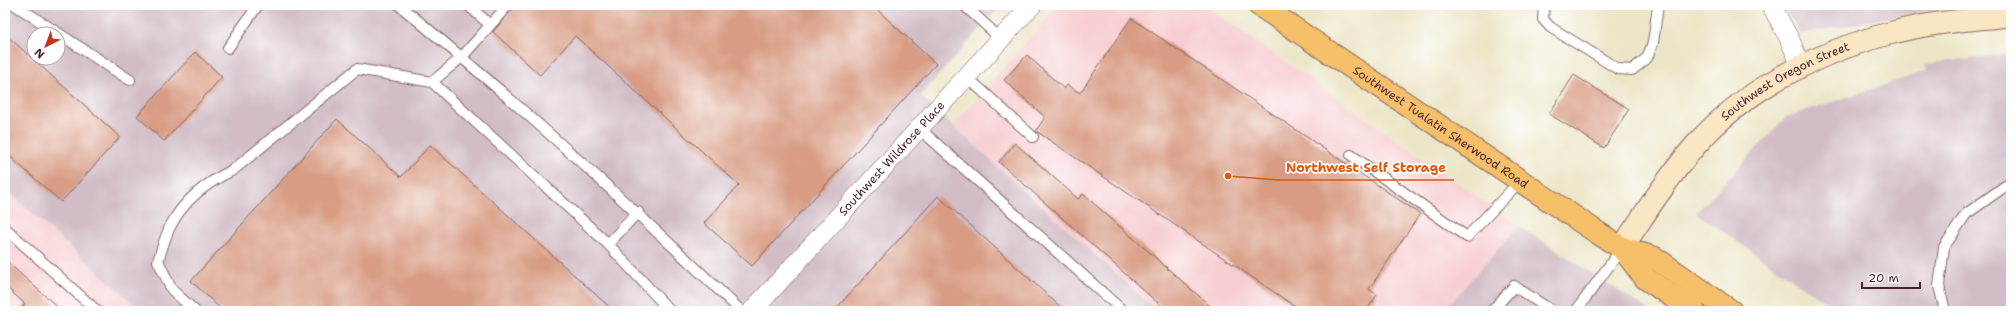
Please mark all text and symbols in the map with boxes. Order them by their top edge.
north arrow [26,26,66,66]
street label: Southwest Oregon Street [1717,38,1852,124]
text: N [31,44,48,62]
street label: Southwest Tualatin Sherwood Road [1350,62,1532,192]
street label: Southwest Wildrose Place [835,97,948,219]
callout: Northwest Self Storage [1278,155,1454,180]
text: Northwest Self Storage [1286,159,1446,176]
scale bar [1862,264,1920,290]
text: 20 m [1868,270,1899,286]

